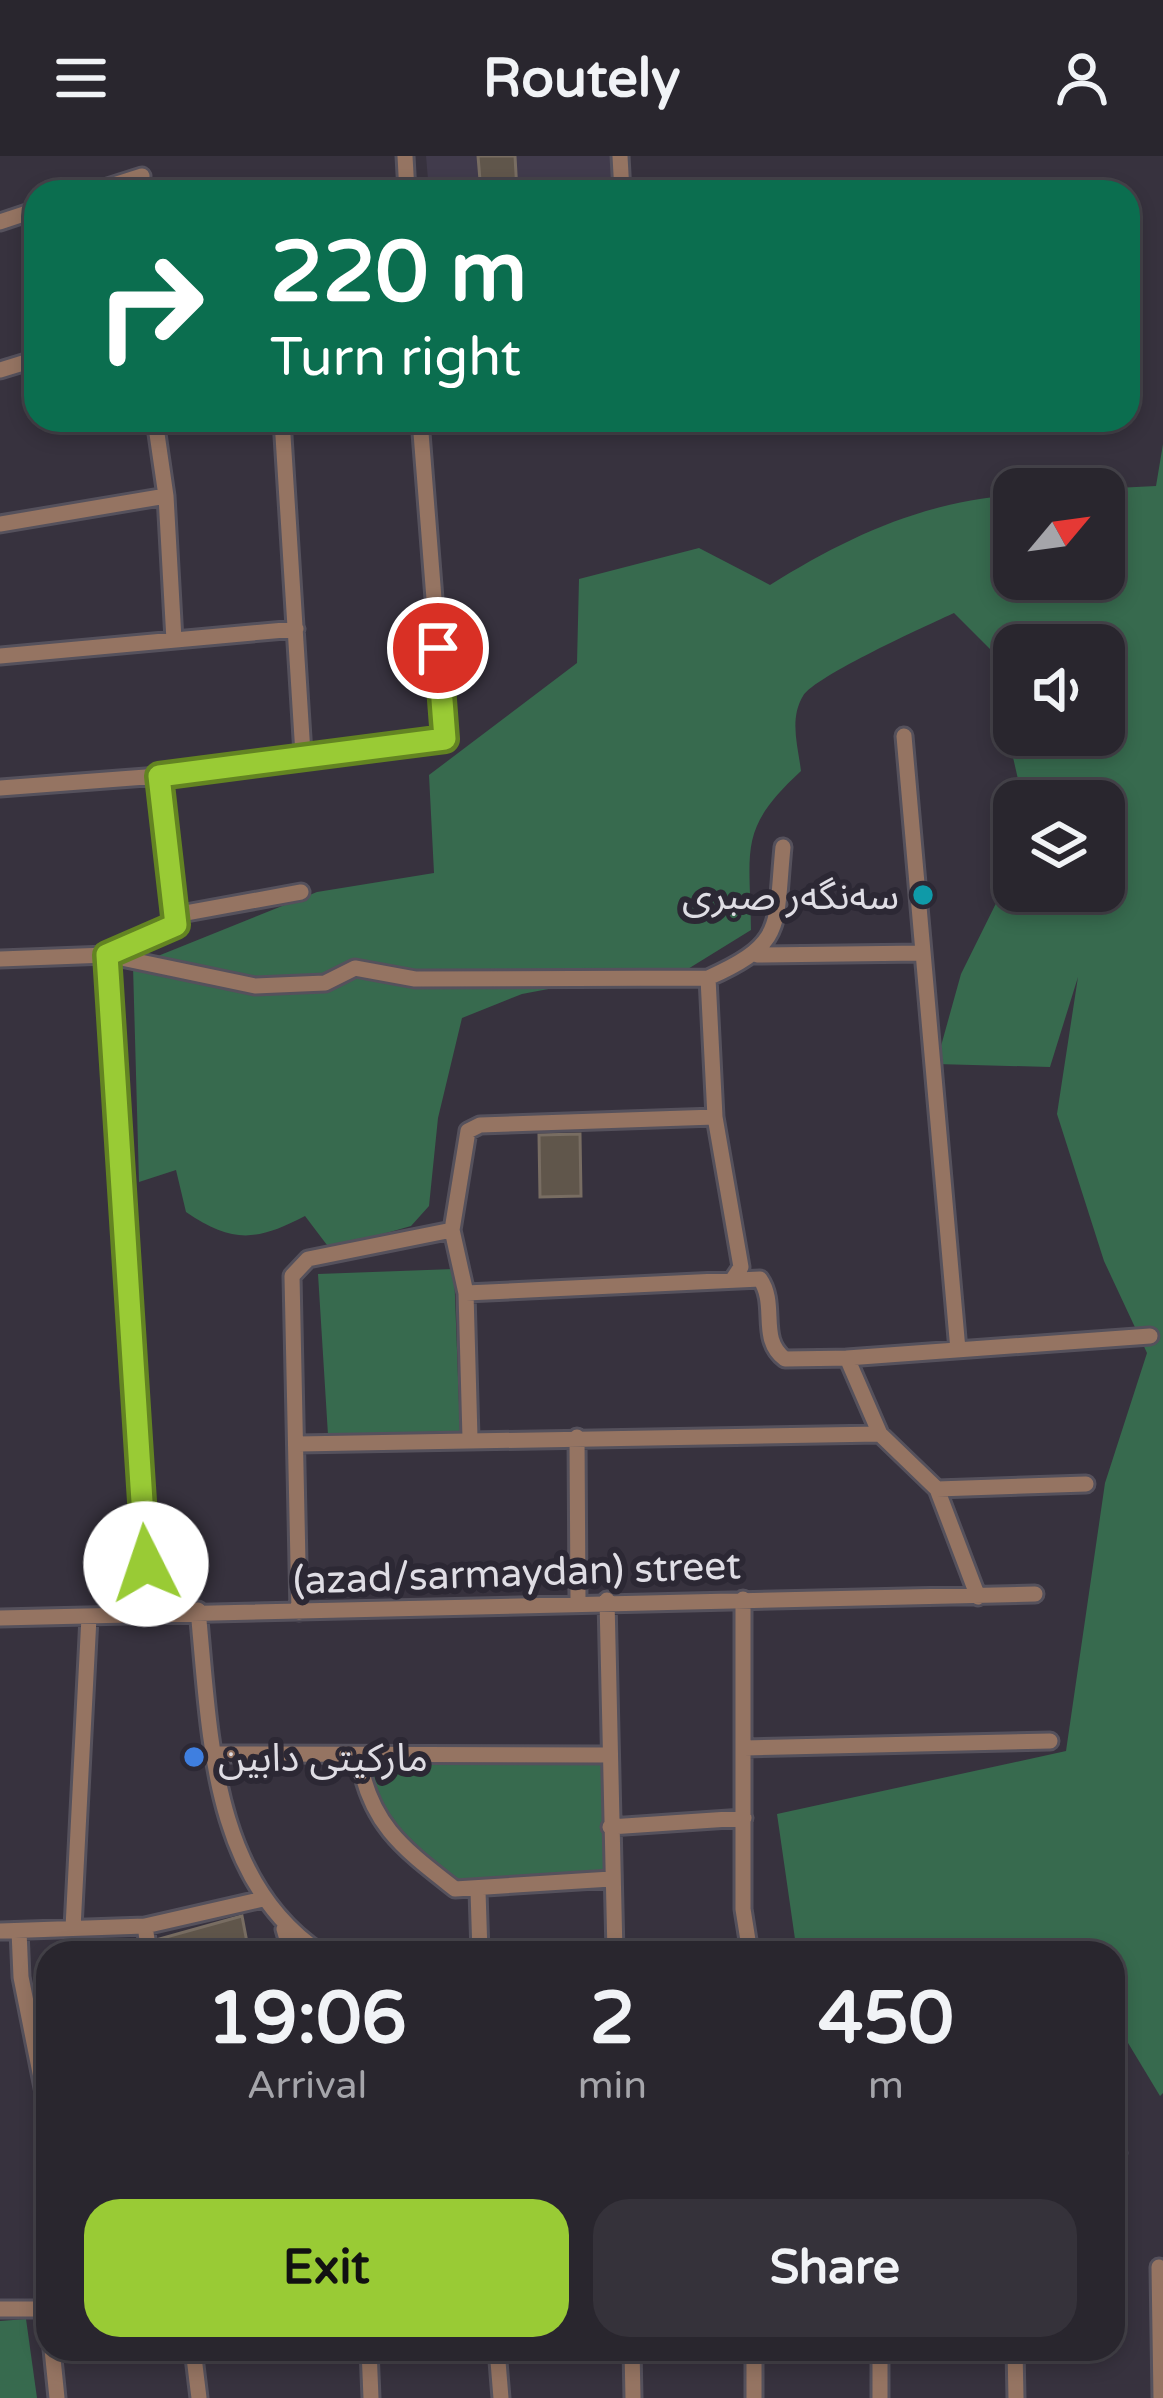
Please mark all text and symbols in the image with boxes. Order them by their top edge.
icon: menu [48,45,114,111]
icon: person [1049,45,1115,111]
text: Routely [483,46,680,111]
text: 220 m [270,223,527,324]
icon: right [72,228,228,384]
text: Turn right [270,325,521,390]
north arrow [993,468,1125,600]
map controls [993,468,1125,912]
pin [387,597,489,699]
icon: arrive [405,615,471,681]
button: sound [993,624,1125,756]
button: layers [993,780,1125,912]
place label: سەنگەر صبری [682,873,899,920]
marker: سەنگەر صبری [910,882,936,908]
position arrow [83,1501,209,1627]
street label: (azad/sarmaydan) street [292,1542,742,1605]
place label: ماركيتى دابين [218,1735,428,1782]
marker: ماركيتى دابين [181,1744,207,1770]
text: 19:06 [207,1976,407,2063]
text: 2 [590,1976,635,2063]
text: 450 [818,1976,954,2063]
text: Arrival [247,2062,367,2109]
text: min [578,2062,647,2109]
text: m [868,2062,904,2109]
button: Exit [84,2199,569,2337]
button: Share [593,2199,1077,2337]

